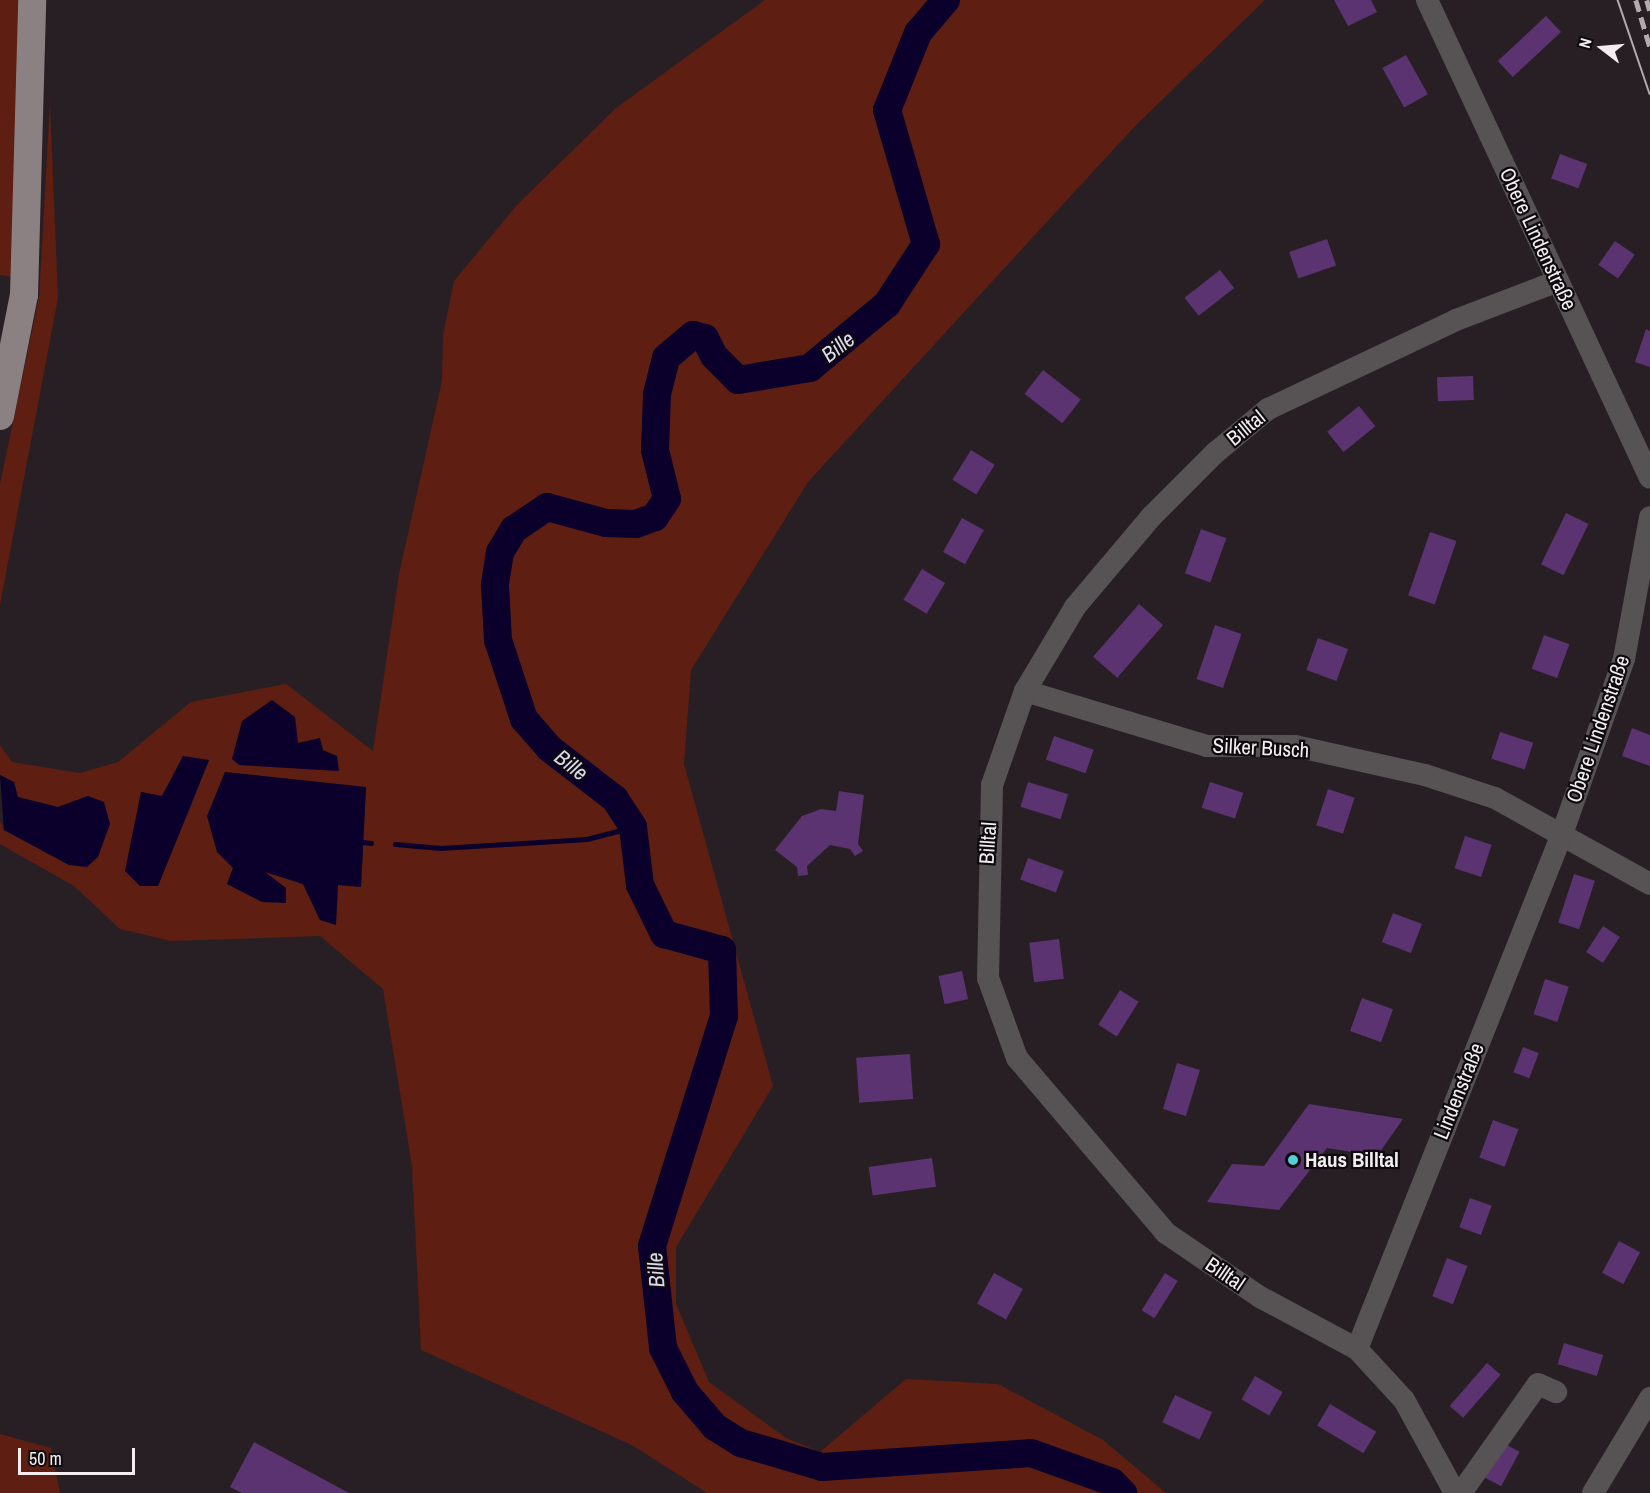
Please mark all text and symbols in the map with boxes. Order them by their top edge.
north arrow [1572,18,1632,78]
text: N [1573,35,1597,51]
street label: Obere Lindenstraße [1494,164,1582,314]
water label: Bille [816,326,860,368]
street label: Billtal [1222,405,1270,451]
street label: Obere Lindenstraße [1561,652,1635,806]
street label: Silker Busch [1212,733,1310,763]
water label: Bille [549,744,593,786]
street label: Billtal [974,821,1002,865]
street label: Lindenstraße [1428,1039,1490,1143]
place label: Haus Billtal [1305,1147,1399,1173]
marker: Haus Billtal [1286,1153,1300,1167]
water label: Bille [642,1252,670,1288]
street label: Billtal [1201,1252,1249,1296]
scale bar [21,1436,138,1474]
text: 50 m [29,1446,62,1471]

